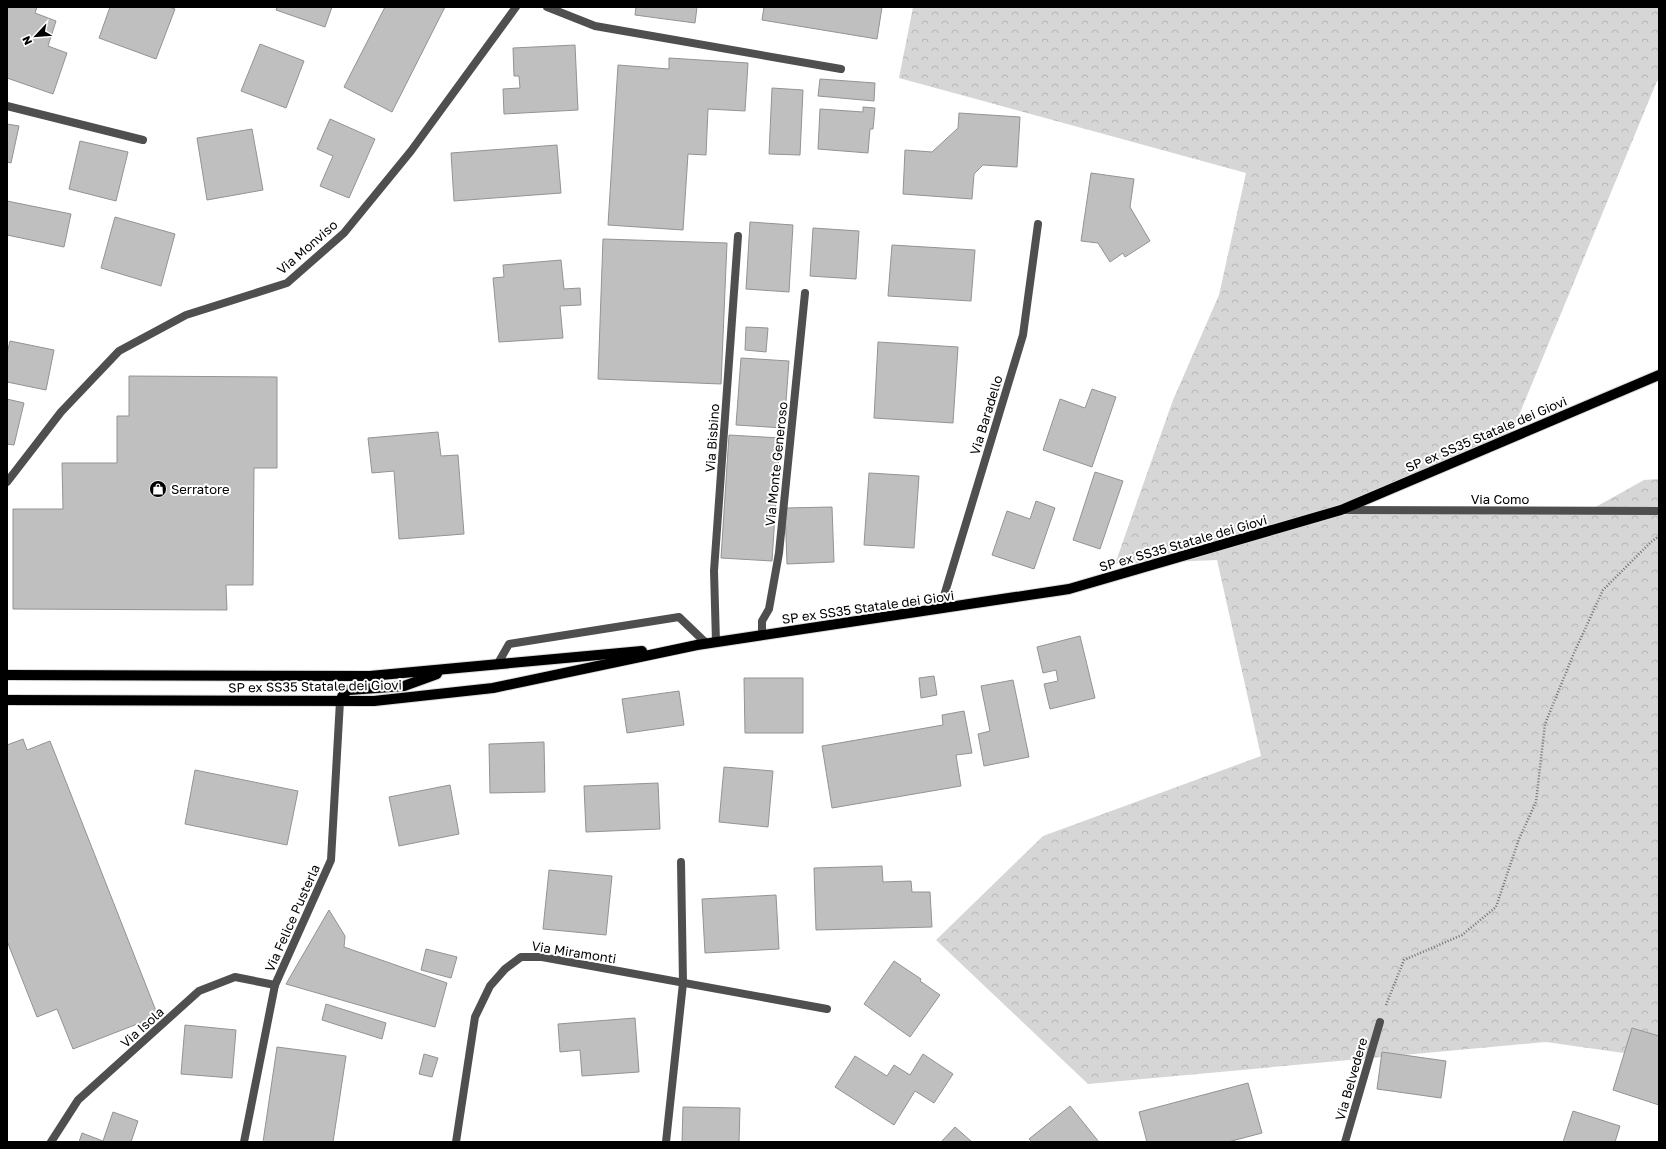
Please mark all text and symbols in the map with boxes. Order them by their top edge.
north arrow [16,16,56,56]
text: N [19,34,34,47]
street label: Via Monviso [273,216,341,278]
street label: Via Baradello [966,373,1006,457]
street label: SP ex SS35 Statale dei Giovi [1403,393,1569,475]
street label: Via Monte Generoso [761,401,791,527]
street label: Via Bisbino [702,403,722,473]
shop icon: Serratore [148,479,168,499]
place label: Serratore [171,481,230,497]
street label: Via Como [1471,491,1530,507]
street label: SP ex SS35 Statale dei Giovi [1097,511,1269,575]
street label: SP ex SS35 Statale dei Giovi [781,587,955,627]
street label: SP ex SS35 Statale dei Giovi [228,676,402,696]
street label: Via Felice Pusterla [261,862,323,974]
street label: Via Miramonti [530,937,618,967]
street label: Via Isola [117,1003,167,1051]
street label: Via Belvedere [1332,1036,1370,1122]

